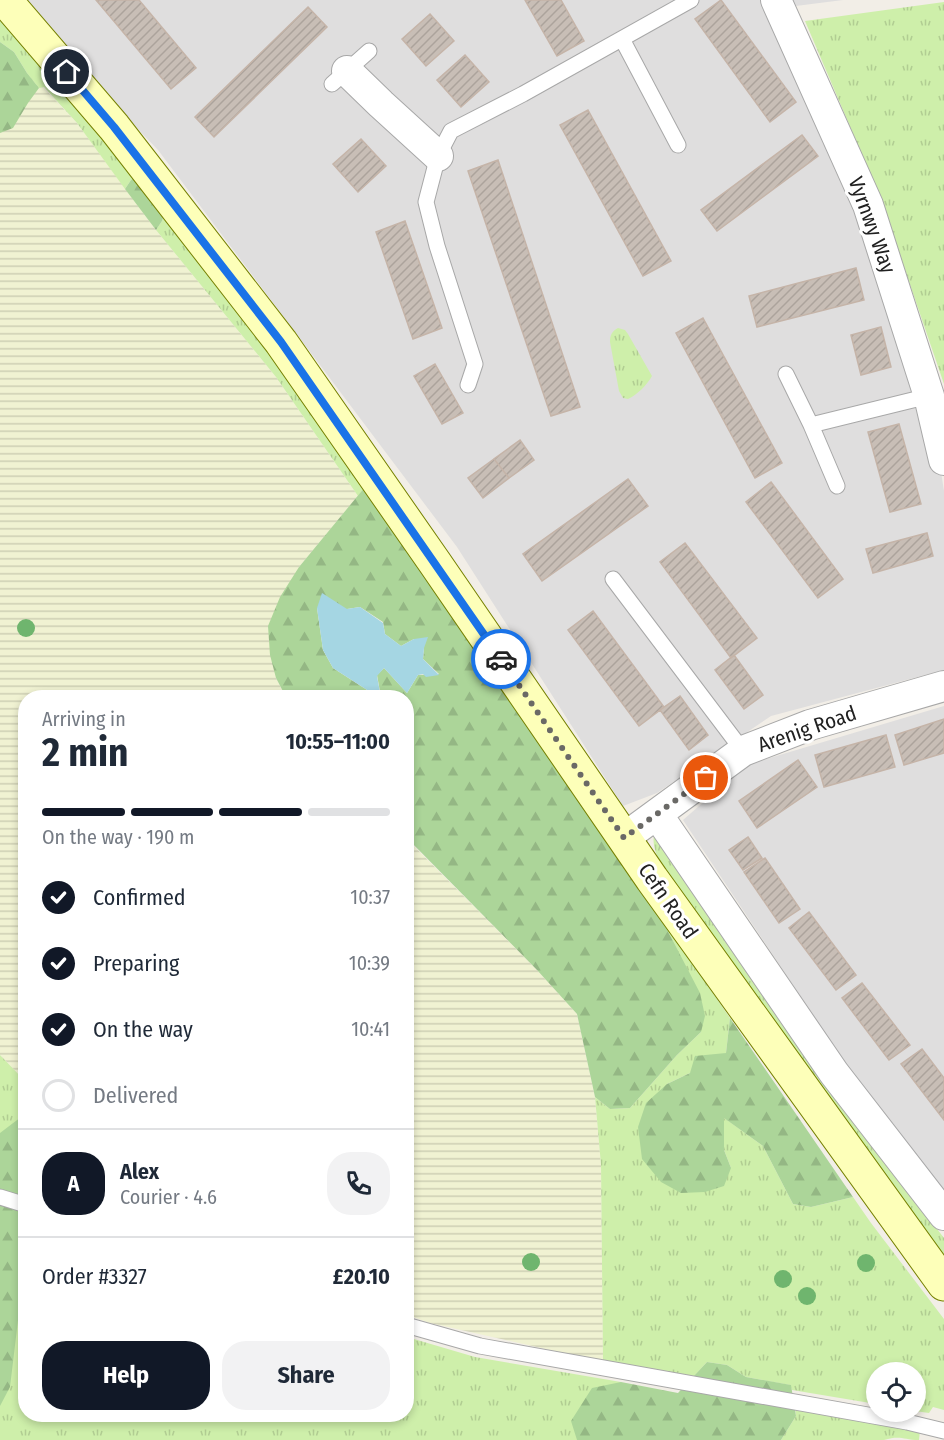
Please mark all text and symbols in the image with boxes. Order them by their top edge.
pin [41,46,92,97]
icon: home [50,55,83,88]
street label: Vyrnwy Way [843,173,902,277]
courier [471,629,531,689]
icon: car [485,643,518,676]
street label: Arenig Road [754,700,860,758]
text: Arriving in [42,707,126,731]
text: 10:55–11:00 [286,728,390,755]
text: 2 min [42,730,128,776]
pin [680,752,731,803]
icon: bag [689,761,722,794]
text: On the way · 190 m [42,825,194,849]
street label: Cefn Road [633,858,703,944]
icon: check [42,881,75,914]
text: Confirmed [93,884,186,911]
text: 10:37 [350,885,390,909]
icon: check [42,947,75,980]
text: Preparing [93,950,179,977]
text: 10:39 [349,951,390,975]
icon: check [42,1013,75,1046]
text: On the way [93,1016,193,1043]
text: 10:41 [351,1017,390,1041]
text: Delivered [93,1082,178,1109]
button: phone [327,1152,390,1215]
text: Alex [120,1158,159,1185]
text: A [68,1170,79,1197]
text: Courier · 4.6 [120,1185,217,1209]
text: Order #3327 [42,1263,147,1290]
text: £20.10 [333,1263,390,1290]
button: Help [42,1341,210,1410]
button: Share [222,1341,390,1410]
map controls [866,1362,926,1422]
button: locate [866,1362,926,1422]

